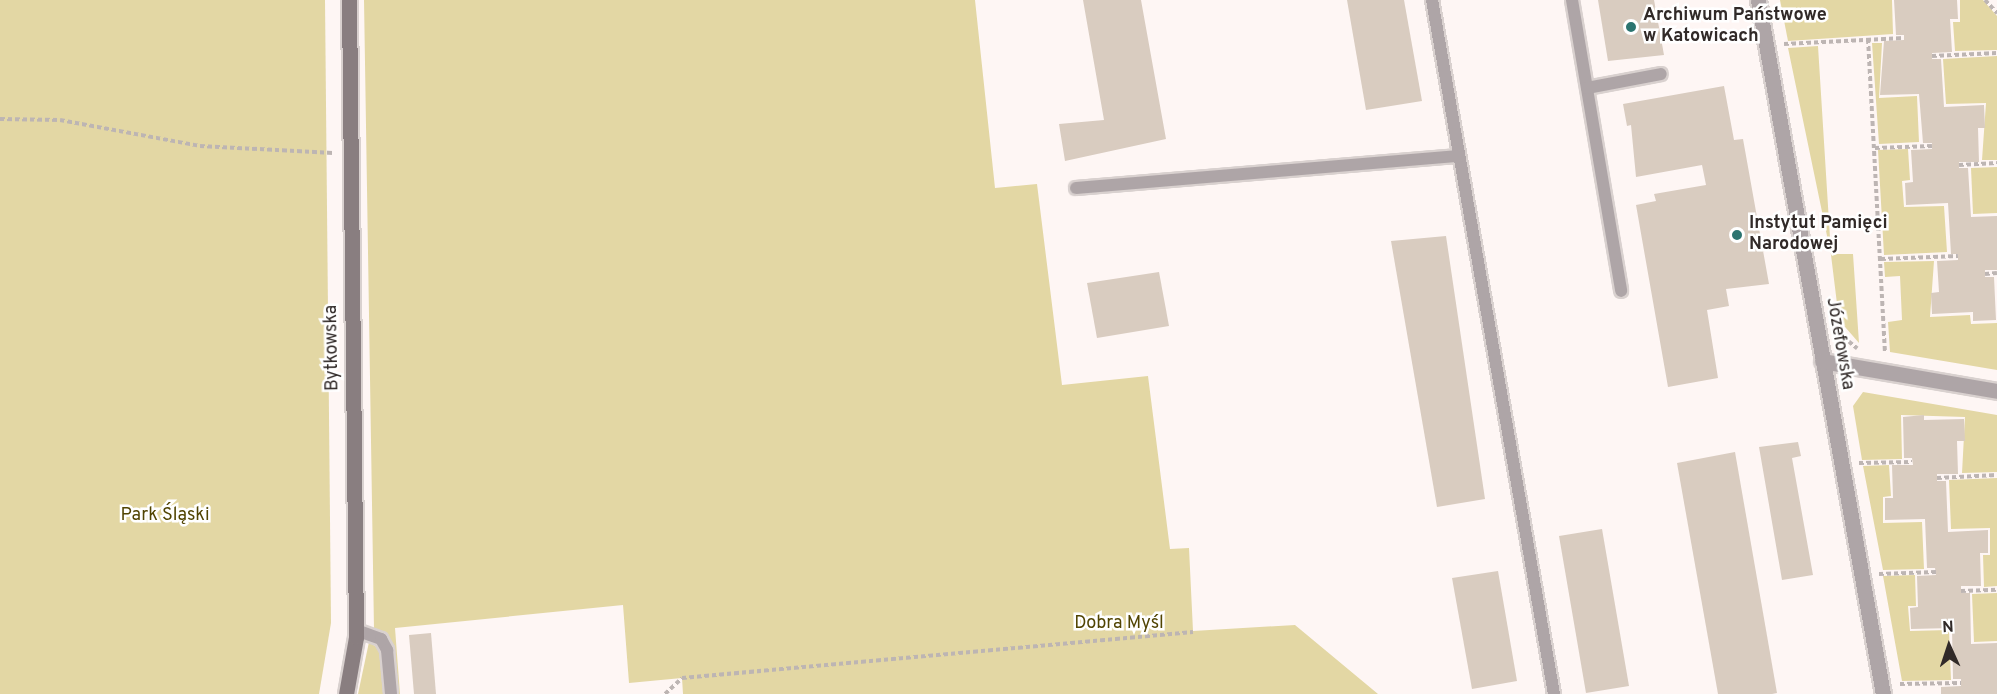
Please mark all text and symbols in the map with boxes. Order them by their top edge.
place label: Archiwum Państwowe w Katowicach [1643,6,1827,48]
marker: Archiwum Państwowe w Katowicach [1624,20,1638,34]
place label: Instytut Pamięci Narodowej [1749,214,1887,256]
marker: Instytut Pamięci Narodowej [1730,228,1744,242]
street label: Józefowska [1820,296,1858,392]
street label: Bytkowska [321,305,345,391]
park label: Park Śląski [121,505,209,527]
park label: Dobra Myśl [1074,613,1164,635]
north arrow [1919,616,1979,676]
text: N [1942,618,1954,638]

